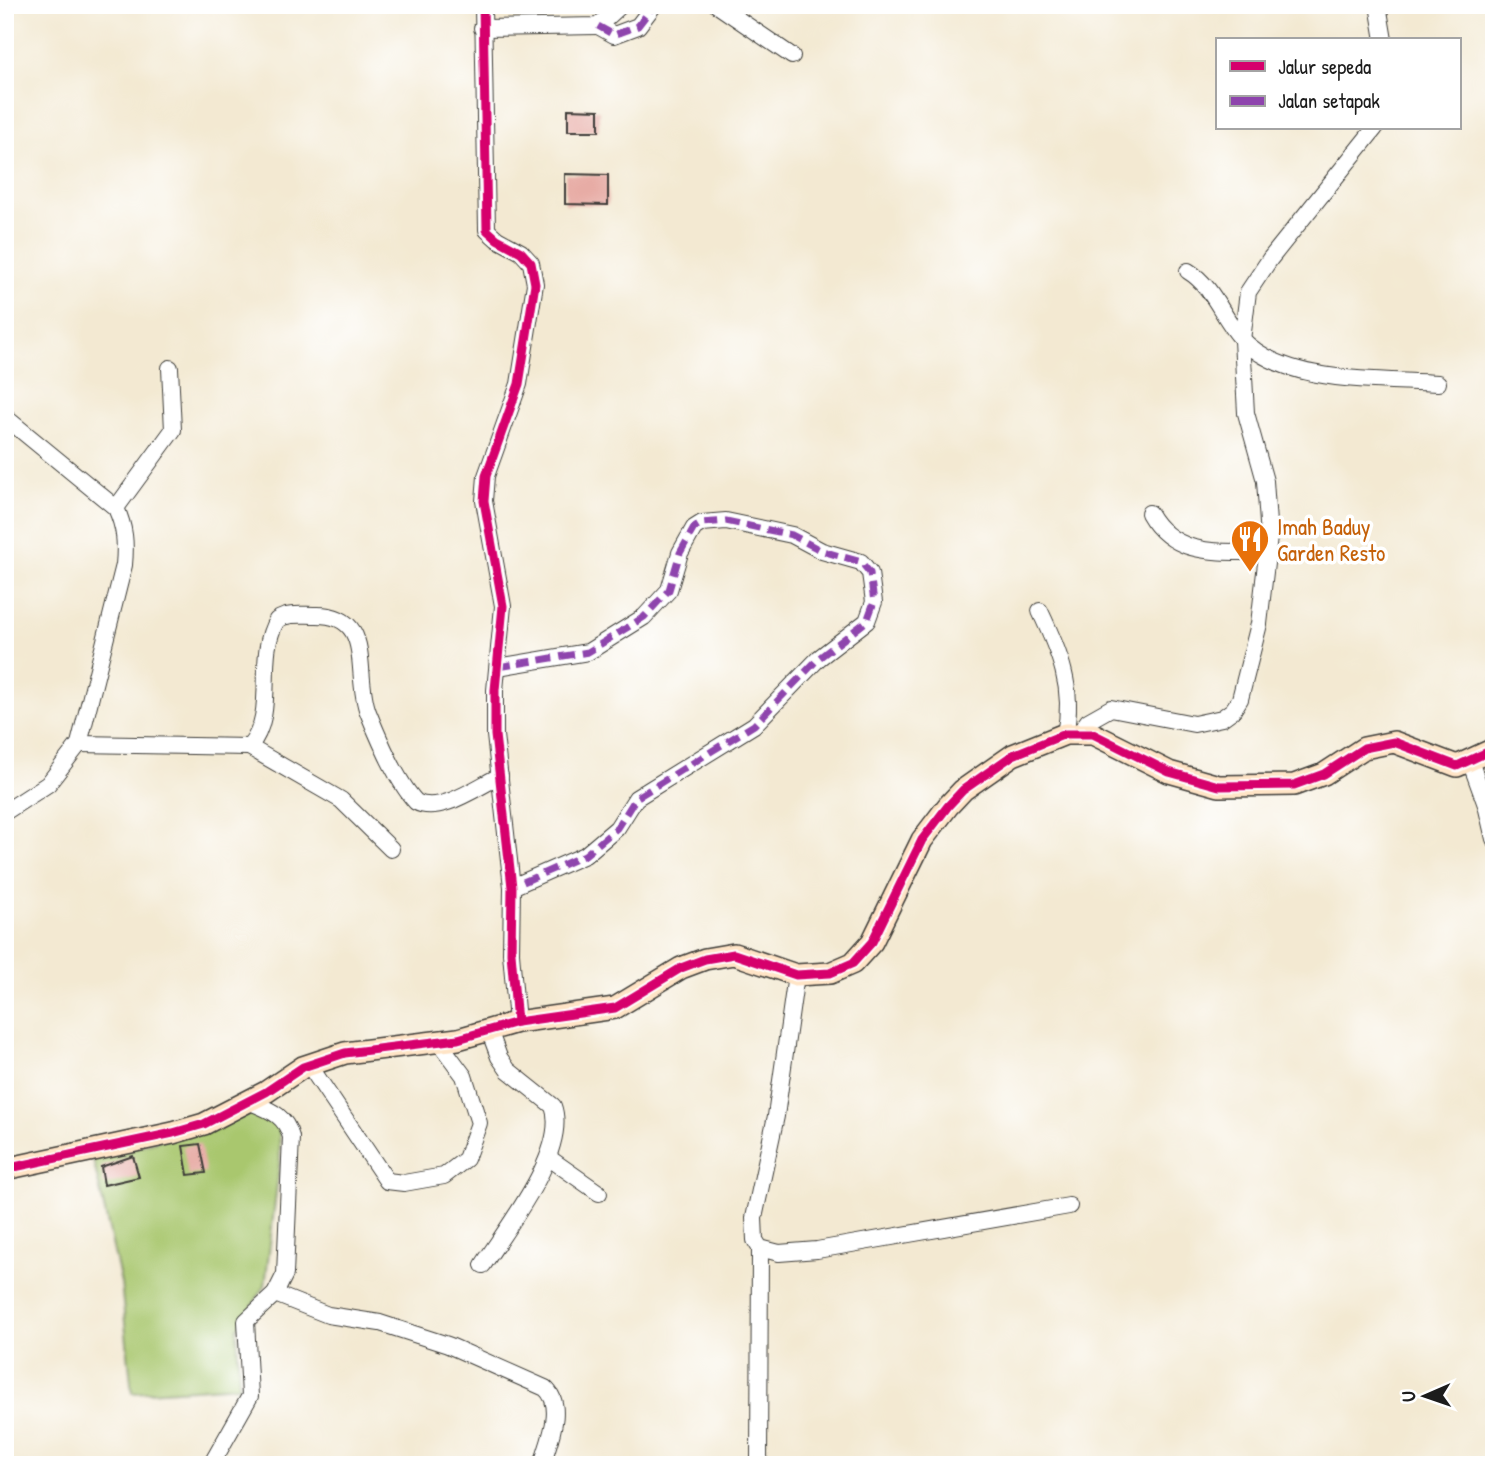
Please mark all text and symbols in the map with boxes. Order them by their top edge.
legend [1216,38,1460,130]
text: Jalur sepeda [1278,52,1371,81]
text: Jalan setapak [1278,86,1380,115]
place label: Imah Baduy Garden Resto [1277,511,1385,568]
restaurant icon: Imah Baduy Garden Resto [1229,518,1271,573]
north arrow [1390,1362,1460,1432]
text: U [1395,1390,1421,1402]

